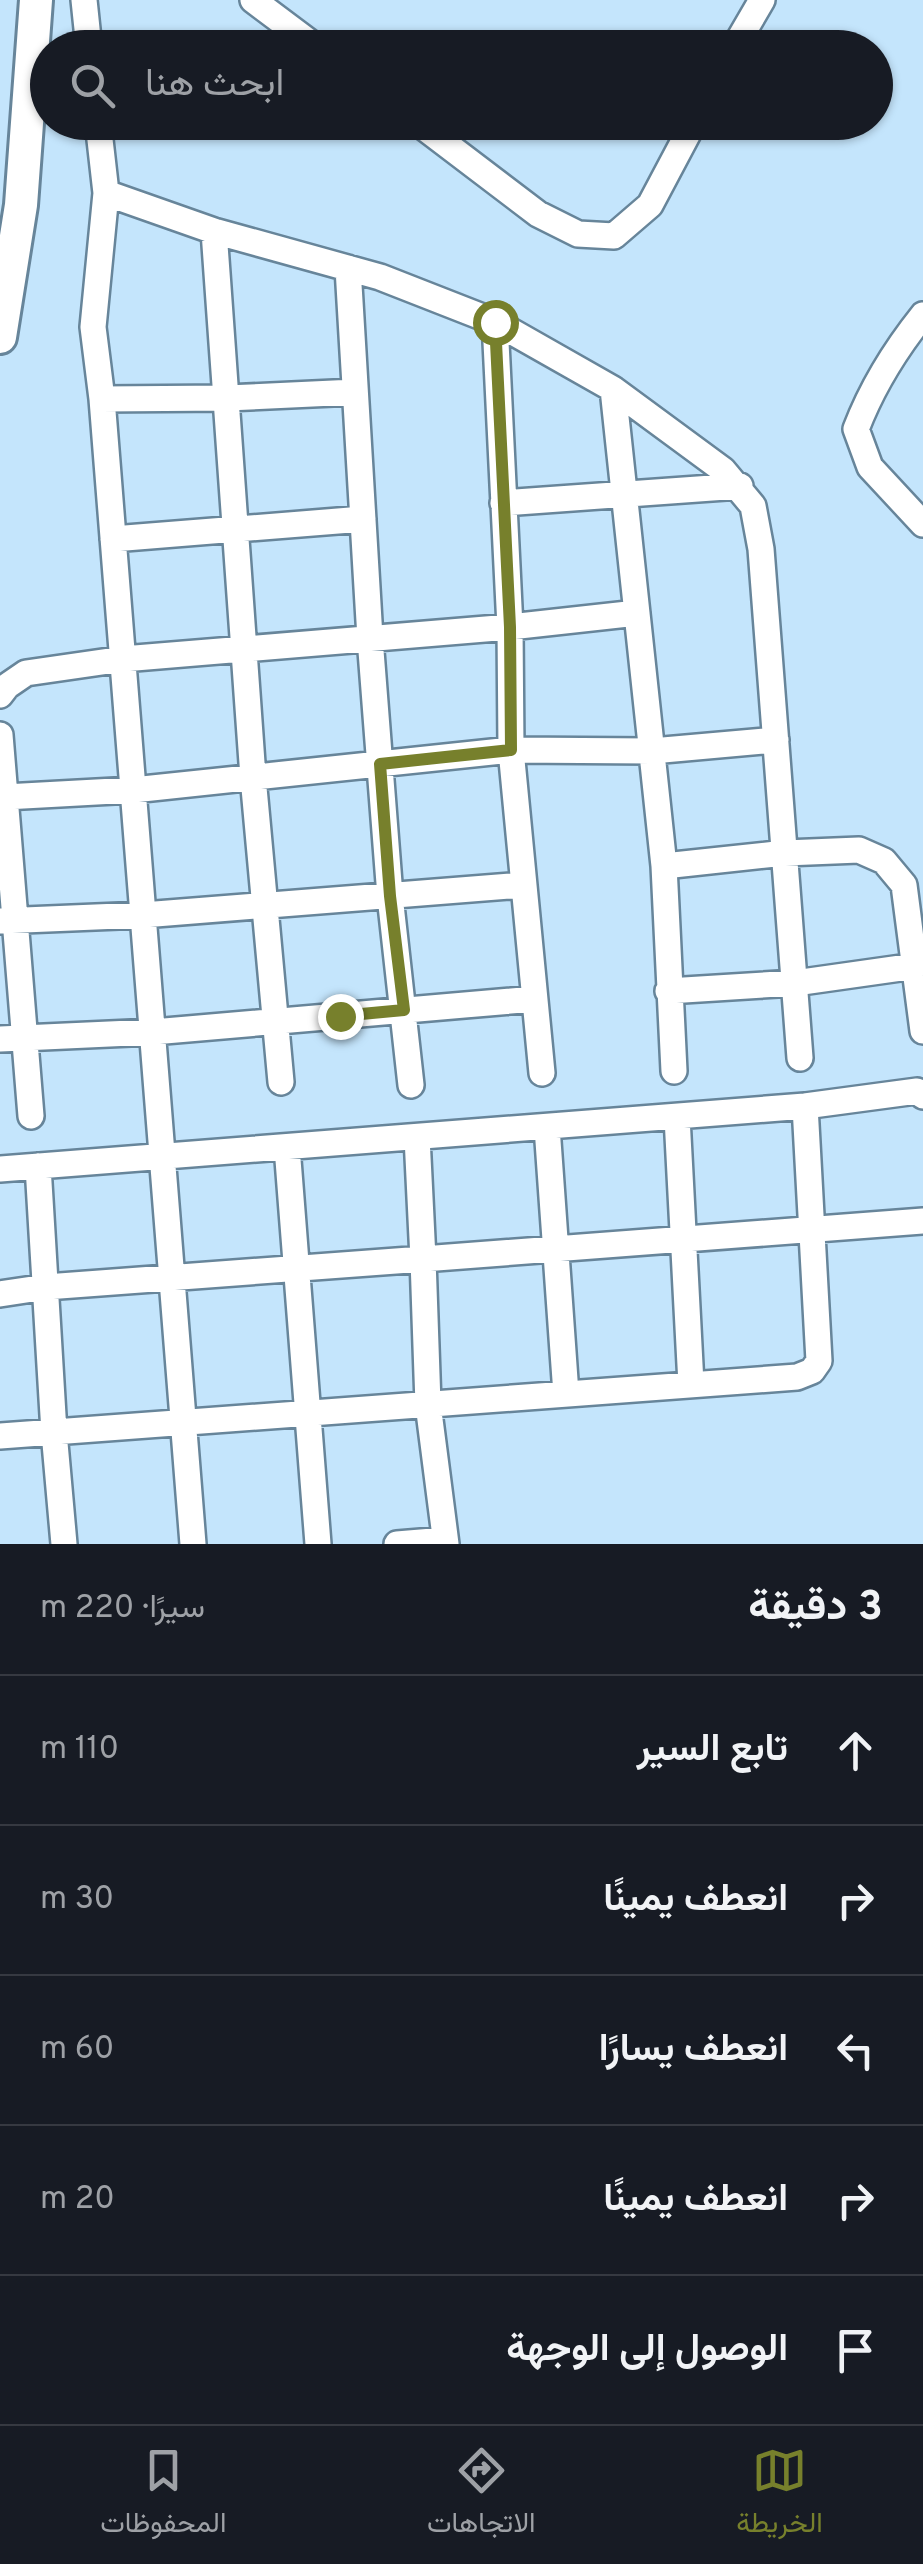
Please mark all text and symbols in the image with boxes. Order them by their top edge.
search box [30,30,893,140]
icon: search [65,58,120,113]
text: ابحث هنا [145,61,284,110]
route start [473,300,519,346]
route end [318,994,364,1040]
text: 3 دقيقة [748,1582,883,1635]
text: سيرًا · 220 m [40,1589,205,1629]
icon: ahead [828,1723,883,1778]
text: تابع السير [637,1726,788,1775]
text: 110 m [40,1730,119,1770]
icon: right [828,1873,883,1928]
text: انعطف يمينًا [603,1876,788,1925]
text: 30 m [40,1880,114,1920]
icon: left [828,2023,883,2078]
text: انعطف يسارًا [599,2026,788,2075]
text: 60 m [40,2030,114,2070]
icon: right [828,2173,883,2228]
text: انعطف يمينًا [603,2176,788,2225]
text: 20 m [40,2180,115,2220]
icon: arrive [828,2323,883,2378]
text: الوصول إلى الوجهة [506,2326,788,2375]
tab: المحفوظات [100,2443,226,2547]
tab: الاتجاهات [427,2443,536,2547]
tab: الخريطة [736,2443,823,2547]

